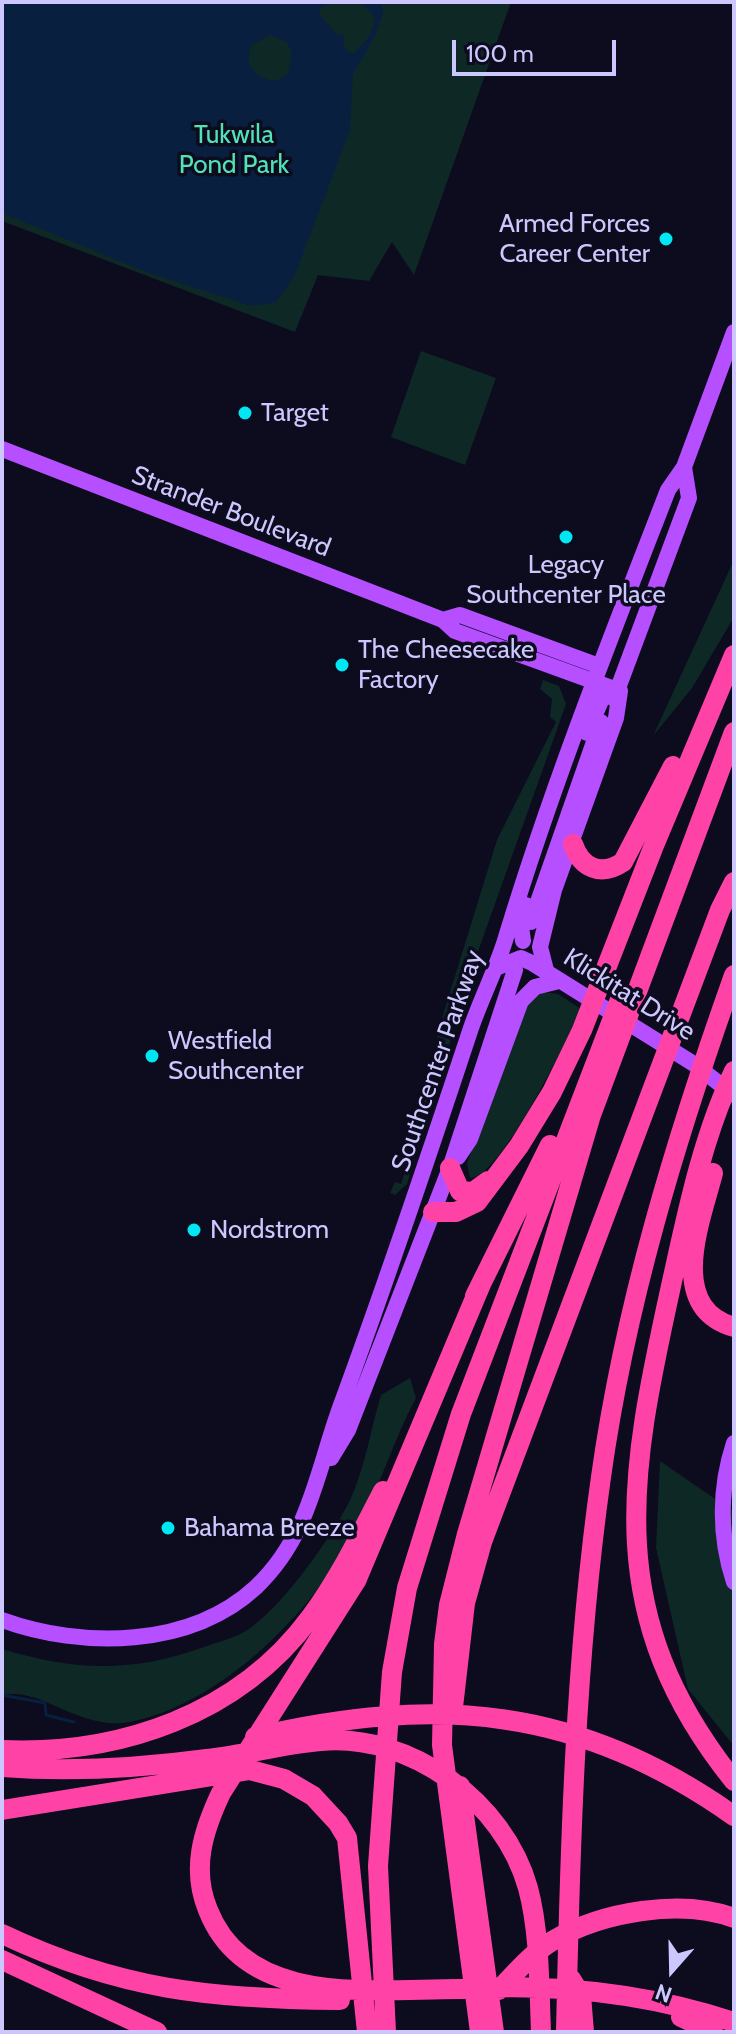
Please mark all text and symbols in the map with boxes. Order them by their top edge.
scale bar [456,24,620,74]
text: 100 m [466,39,534,68]
park label: Tukwila Pond Park [179,119,289,180]
place label: Armed Forces Career Center [499,208,650,270]
marker: Armed Forces Career Center [657,230,675,248]
place label: Target [261,397,329,429]
marker: Target [236,404,254,422]
street label: Strander Boulevard [127,460,335,564]
marker: Legacy Southcenter Place [557,528,575,546]
place label: Legacy Southcenter Place [466,549,666,610]
place label: The Cheesecake Factory [358,634,534,696]
marker: The Cheesecake Factory [333,656,351,674]
street label: Klickitat Drive [557,942,701,1048]
street label: Southcenter Parkway [385,946,491,1176]
place label: Westfield Southcenter [168,1025,303,1086]
marker: Westfield Southcenter [143,1047,161,1065]
place label: Nordstrom [210,1214,329,1246]
marker: Nordstrom [185,1221,203,1239]
place label: Bahama Breeze [184,1512,355,1544]
marker: Bahama Breeze [159,1519,177,1537]
north arrow [632,1930,712,2010]
text: N [652,1978,676,2008]

